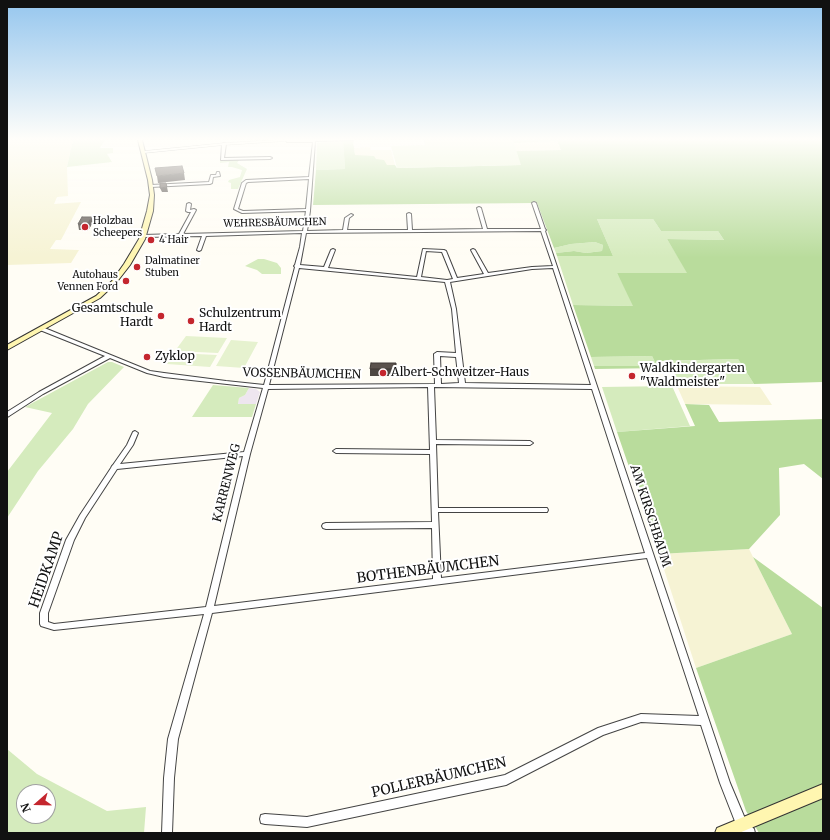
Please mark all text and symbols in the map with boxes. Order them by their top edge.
place label: Holzbau Scheepers [93,215,142,238]
street label: WEHRESBÄUMCHEN [223,216,327,230]
marker: Holzbau Scheepers [80,222,90,232]
place label: 4 Hair [159,234,189,246]
marker: 4 Hair [146,235,156,245]
place label: Dalmatiner Stuben [145,255,200,278]
marker: Dalmatiner Stuben [132,262,142,272]
place label: Autohaus Vennen Ford [57,269,118,292]
marker: Autohaus Vennen Ford [121,276,131,286]
place label: Gesamtschule Hardt [72,302,153,330]
place label: Schulzentrum Hardt [199,307,281,335]
marker: Gesamtschule Hardt [156,311,166,321]
marker: Schulzentrum Hardt [186,316,196,326]
place label: Zyklop [155,350,195,364]
marker: Zyklop [142,352,152,362]
place label: Waldkindergarten "Waldmeister" [640,362,745,390]
street label: VOSSENBÄUMCHEN [243,366,361,382]
place label: Albert-Schweitzer-Haus [391,366,529,380]
marker: Albert-Schweitzer-Haus [378,368,388,378]
marker: Waldkindergarten "Waldmeister" [627,371,637,381]
street label: KARRENWEG [210,442,244,524]
street label: AM KIRSCHBAUM [627,463,673,569]
street label: HEIDKAMP [26,530,68,610]
street label: BOTHENBÄUMCHEN [356,553,500,587]
street label: POLLERBÄUMCHEN [370,754,508,802]
north arrow [16,784,56,824]
text: N [18,801,34,814]

